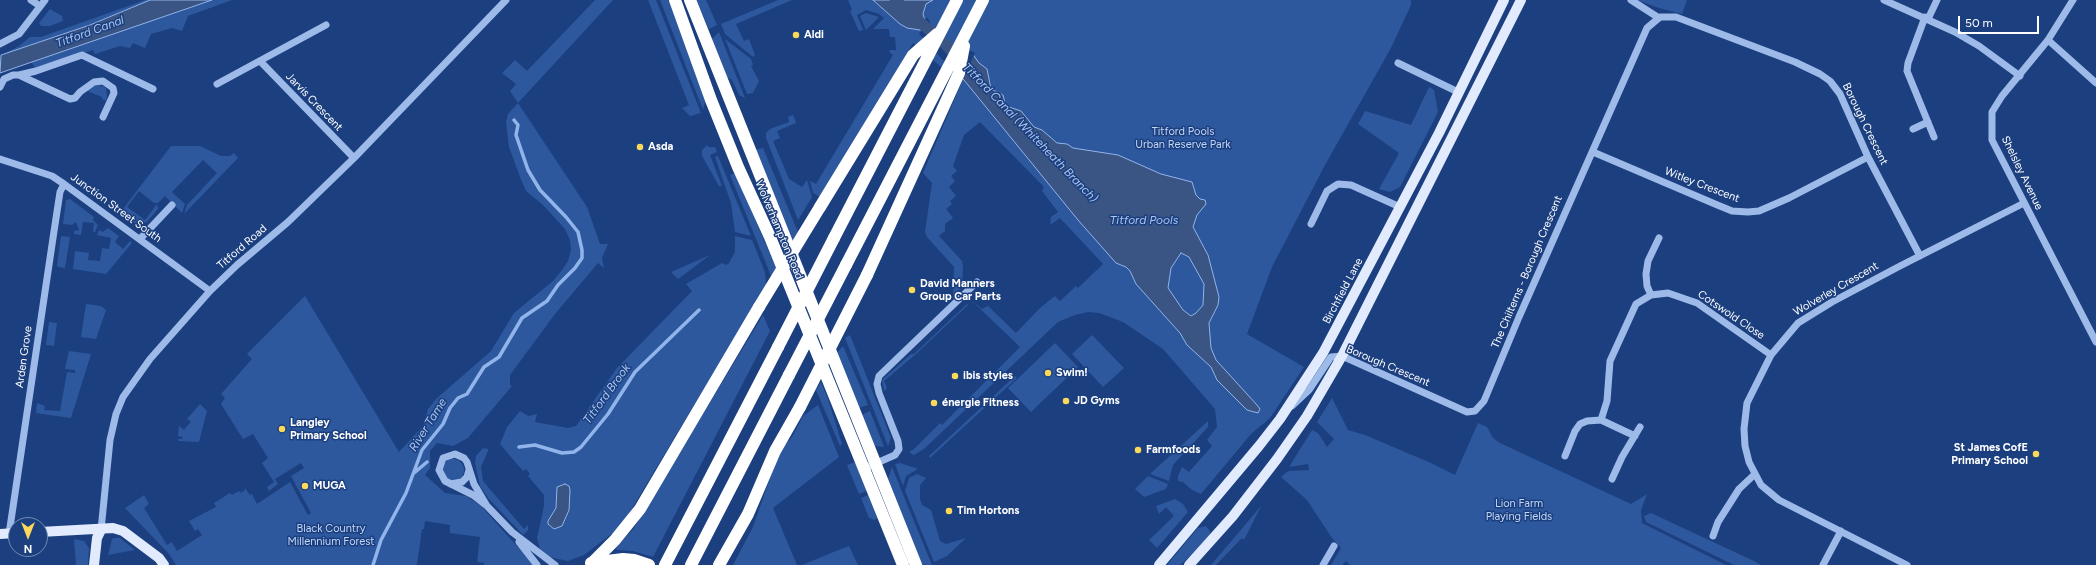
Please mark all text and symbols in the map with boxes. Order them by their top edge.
scale bar [1960,8,2041,34]
water label: Titford Canal [54,13,126,51]
text: 50 m [1965,16,1993,30]
place label: Aldi [804,28,824,42]
marker: Aldi [791,30,801,40]
water label: Titford Canal (Whiteheath Branch) [959,60,1101,206]
street label: Jarvis Crescent [283,70,345,134]
street label: Borough Crescent [1839,81,1891,167]
park label: Titford Pools Urban Reserve Park [1135,125,1231,151]
street label: Shelsley Avenue [1998,134,2046,212]
place label: Asda [648,140,673,154]
marker: Asda [635,142,645,152]
street label: Witley Crescent [1663,165,1741,205]
street label: Junction Street South [68,171,164,245]
street label: Wolverhampton Road [752,178,806,282]
street label: The Chilterns - Borough Crescent [1489,194,1565,350]
water label: Titford Pools [1110,213,1178,227]
street label: Titford Road [215,222,269,272]
street label: Birchfield Lane [1320,256,1366,326]
street label: Wolverley Crescent [1791,259,1881,319]
place label: David Manners Group Car Parts [920,277,1001,303]
marker: David Manners Group Car Parts [907,285,917,295]
street label: Cotswold Close [1695,288,1767,342]
street label: Arden Grove [13,325,35,389]
street label: Borough Crescent [1344,342,1432,390]
water label: Titford Brook [580,361,634,427]
place label: Swim! [1056,366,1088,380]
marker: Swim! [1043,368,1053,378]
place label: ibis styles [963,369,1013,383]
marker: ibis styles [950,371,960,381]
place label: JD Gyms [1074,394,1120,408]
water label: River Tame [406,396,450,454]
place label: énergie Fitness [942,396,1019,410]
marker: JD Gyms [1061,396,1071,406]
marker: énergie Fitness [929,398,939,408]
place label: Langley Primary School [290,416,367,442]
marker: Langley Primary School [277,424,287,434]
place label: St James CofE Primary School [1951,441,2028,467]
place label: Farmfoods [1146,443,1200,457]
marker: Farmfoods [1133,445,1143,455]
marker: St James CofE Primary School [2031,449,2041,459]
place label: MUGA [313,479,346,493]
marker: MUGA [300,481,310,491]
park label: Lion Farm Playing Fields [1486,497,1552,523]
place label: Tim Hortons [957,504,1019,518]
marker: Tim Hortons [944,506,954,516]
north arrow [8,517,48,557]
park label: Black Country Millennium Forest [287,522,375,548]
text: N [24,542,32,555]

